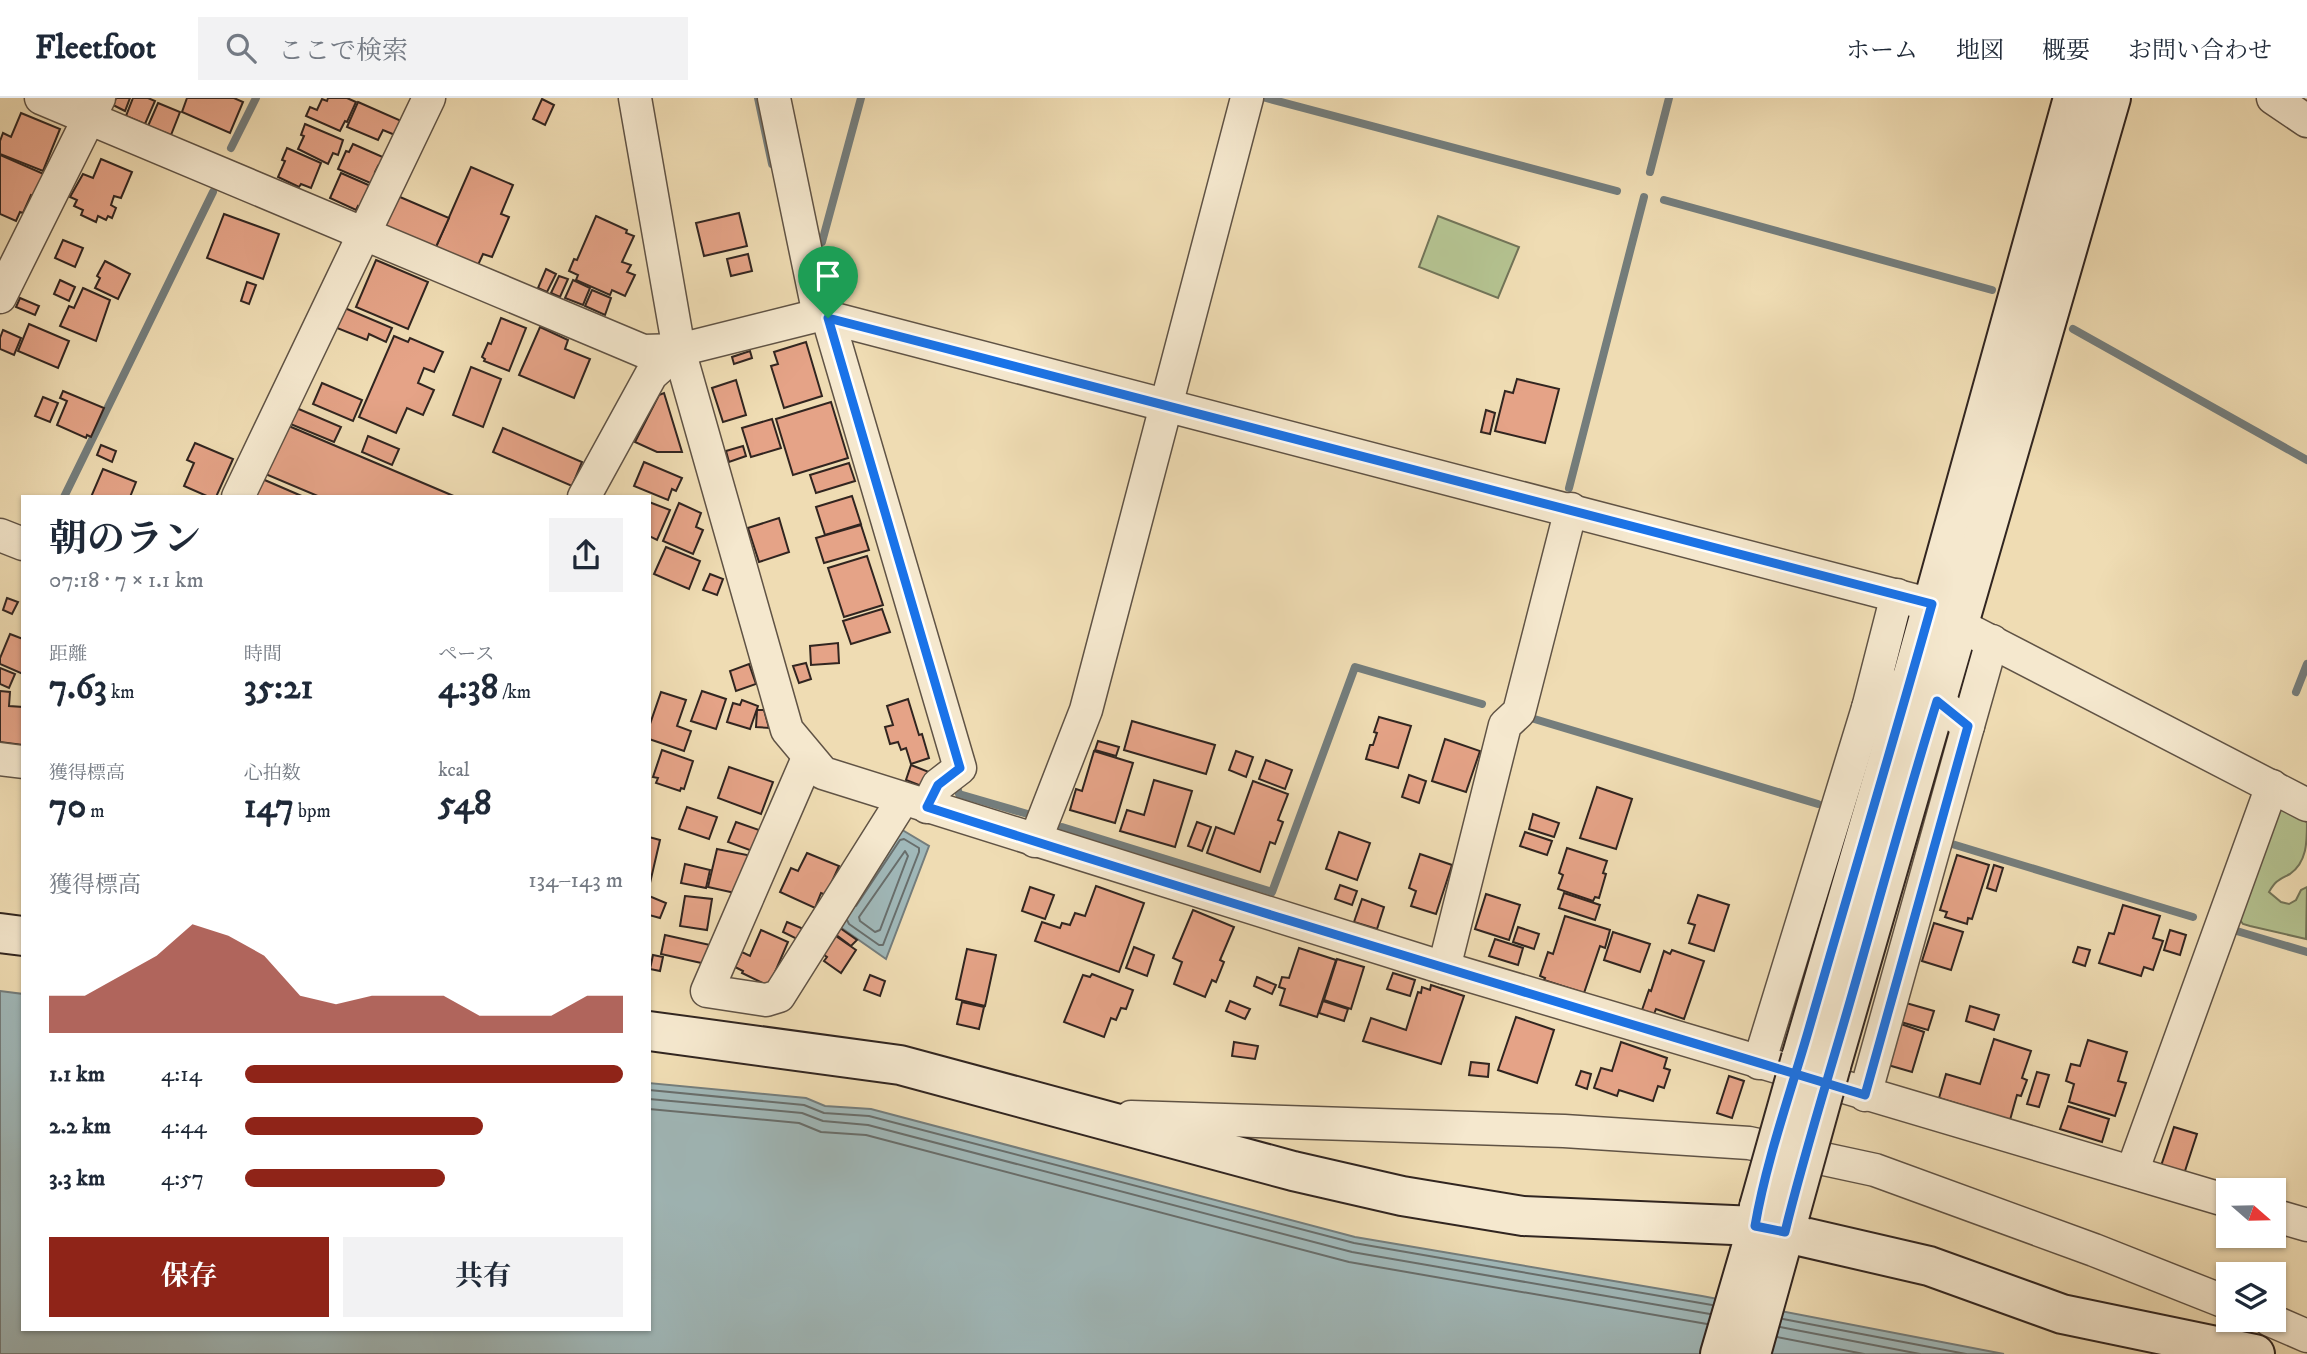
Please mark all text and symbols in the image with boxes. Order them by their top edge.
search box [198,17,688,80]
text: Fleetfoot [35,28,156,69]
icon: search [222,29,260,67]
text: ここで検索 [278,35,408,68]
text: ホーム [1846,36,1918,66]
text: 地図 [1956,36,2004,66]
text: 概要 [2042,36,2090,66]
text: お問い合わせ [2128,36,2272,66]
pin [798,246,858,318]
icon: arrive [809,257,847,295]
text: 朝のラン [49,516,201,564]
button: share [549,518,623,592]
text: 07:18 · 7 × 1.1 km [49,566,204,595]
text: 距離 [49,643,87,666]
text: 時間 [244,643,282,666]
text: ペース [438,643,494,666]
text: 7.63 [49,666,107,710]
text: 35:21 [244,666,313,710]
text: 4:38 [438,666,498,710]
text: km [107,681,135,704]
text: /km [498,681,531,704]
text: kcal [438,759,470,782]
text: 獲得標高 [49,762,125,785]
text: 心拍数 [244,762,301,785]
text: 548 [438,782,492,826]
text: 70 [49,785,86,829]
text: 147 [244,785,294,829]
text: m [86,800,105,823]
text: bpm [294,800,331,823]
text: 134–143 m [528,866,623,895]
text: 獲得標高 [49,871,141,900]
text: 1.1 km [49,1060,105,1089]
text: 4:14 [161,1060,202,1089]
text: 2.2 km [49,1112,111,1141]
text: 4:44 [161,1112,207,1141]
text: 3.3 km [49,1164,105,1193]
text: 4:57 [161,1164,204,1193]
north arrow [2216,1178,2286,1248]
map controls [2216,1178,2286,1332]
button: 保存 [49,1237,329,1317]
button: 共有 [343,1237,623,1317]
button: layers [2216,1262,2286,1332]

